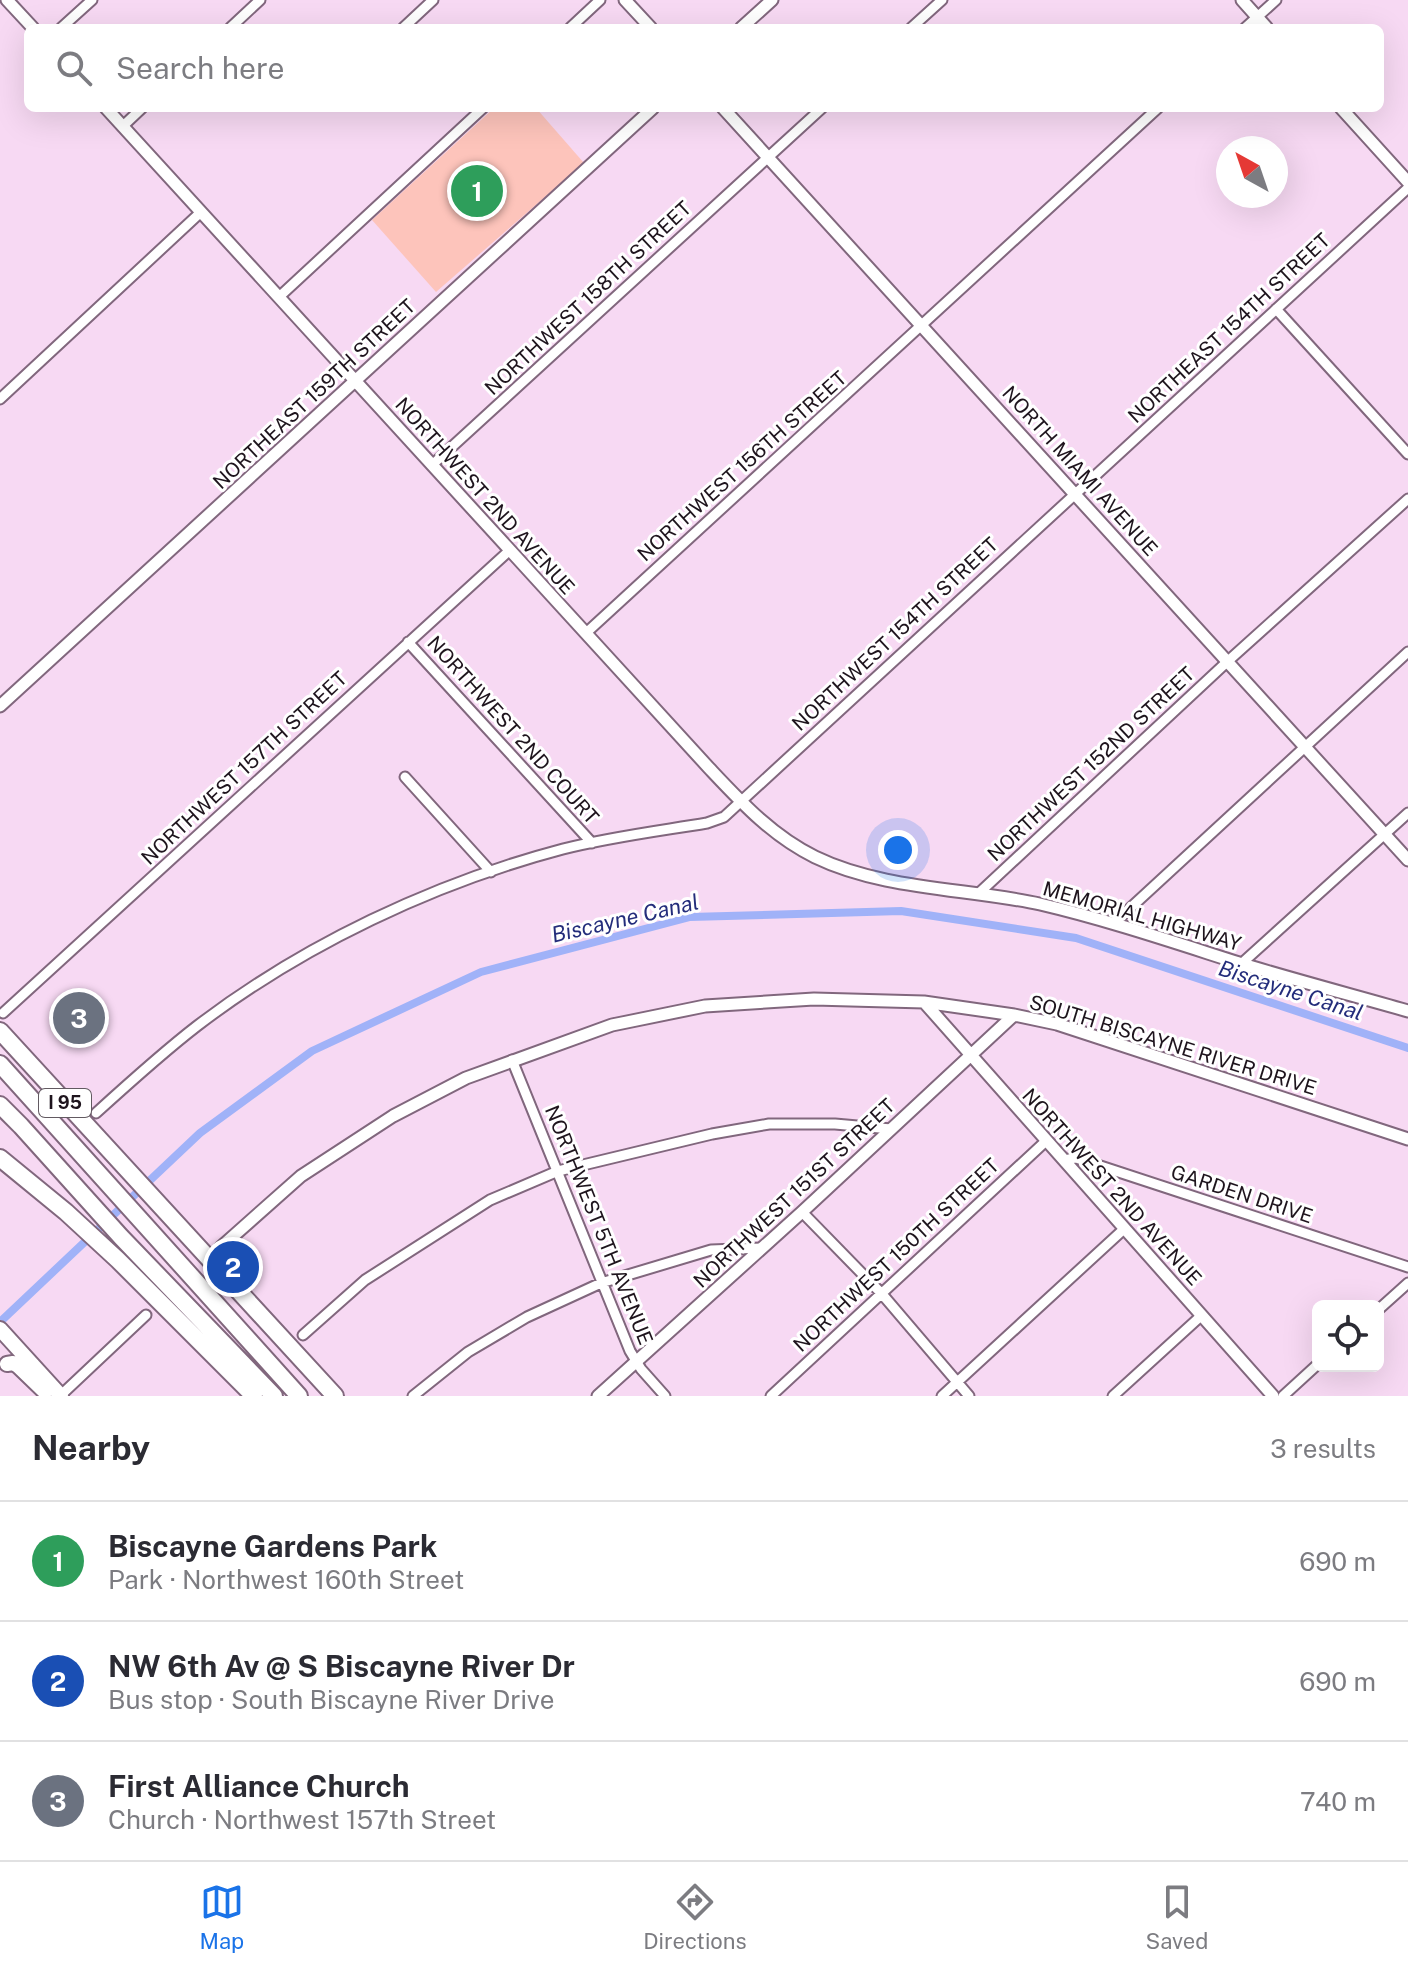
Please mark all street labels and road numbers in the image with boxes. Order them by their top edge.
street label: NORTHWEST 158TH STREET [480,196,696,400]
street label: NORTHEAST 154TH STREET [1123,228,1335,428]
street label: NORTHEAST 159TH STREET [208,294,420,494]
street label: NORTHWEST 156TH STREET [633,366,851,566]
street label: NORTH MIAMI AVENUE [997,381,1163,561]
street label: NORTHWEST 2ND AVENUE [390,393,580,599]
street label: NORTHWEST 154TH STREET [787,532,1003,736]
street label: NORTHWEST 2ND COURT [422,631,604,829]
street label: NORTHWEST 152ND STREET [983,662,1199,866]
street label: NORTHWEST 157TH STREET [136,666,352,870]
street label: MEMORIAL HIGHWAY [1040,876,1244,956]
street label: SOUTH BISCAYNE RIVER DRIVE [1026,990,1320,1100]
street label: NORTHWEST 2ND AVENUE [1017,1084,1207,1290]
road number: I 95 [39,1089,91,1117]
street label: NORTHWEST 151ST STREET [688,1093,900,1293]
street label: NORTHWEST 5TH AVENUE [540,1102,658,1348]
street label: NORTHWEST 150TH STREET [788,1153,1004,1357]
street label: GARDEN DRIVE [1168,1160,1316,1228]

